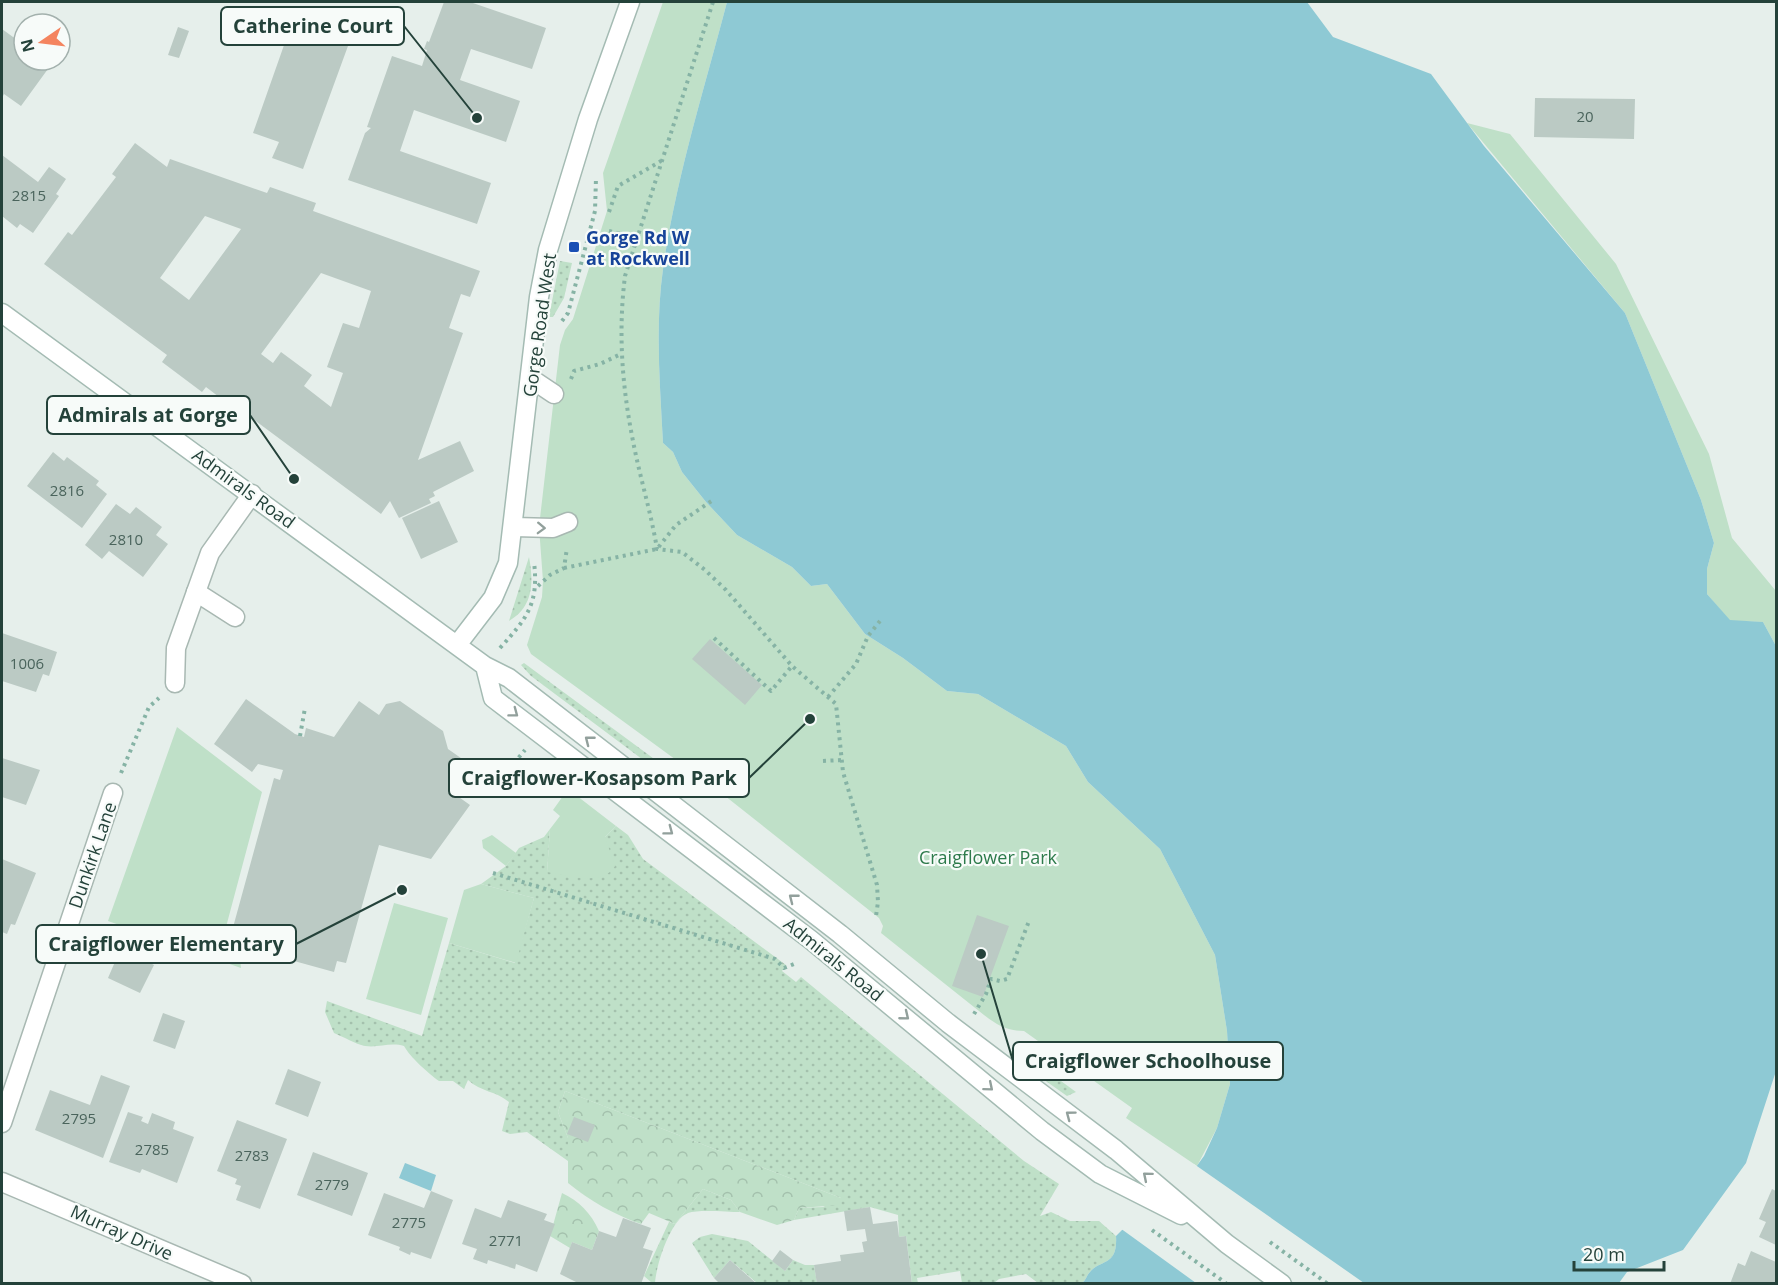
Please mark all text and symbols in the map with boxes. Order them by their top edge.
callout: Catherine Court [221,7,404,45]
north arrow [12,12,72,72]
text: Catherine Court [233,12,393,39]
text: N [15,37,40,55]
house number: 20 [1576,106,1594,126]
house number: 2815 [12,185,46,205]
place label: Gorge Rd W at Rockwell [586,225,690,270]
marker: Gorge Rd W at Rockwell [567,240,581,254]
street label: Gorge Road West [517,251,561,399]
callout: Admirals at Gorge [47,396,250,434]
text: Admirals at Gorge [58,401,238,428]
street label: Admirals Road [188,443,300,533]
house number: 2816 [50,480,84,500]
one-way arrow [537,521,546,534]
house number: 2810 [109,529,143,549]
house number: 1006 [10,653,44,673]
one-way arrow [507,706,518,717]
one-way arrow [585,736,596,747]
callout: Craigflower-Kosapsom Park [449,759,749,797]
text: Craigflower-Kosapsom Park [461,764,737,791]
street label: Dunkirk Lane [63,799,121,911]
one-way arrow [662,824,673,835]
park label: Craigflower Park [919,845,1058,869]
one-way arrow [789,894,800,905]
street label: Admirals Road [779,911,889,1007]
callout: Craigflower Elementary [36,925,296,963]
text: Craigflower Elementary [48,930,284,957]
one-way arrow [898,1009,909,1020]
callout: Craigflower Schoolhouse [1013,1042,1283,1080]
text: Craigflower Schoolhouse [1025,1047,1271,1074]
one-way arrow [982,1080,993,1091]
house number: 2795 [62,1108,96,1128]
one-way arrow [1065,1111,1076,1122]
house number: 2785 [135,1139,169,1159]
house number: 2783 [235,1145,269,1165]
one-way arrow [1143,1173,1154,1184]
house number: 2779 [315,1174,349,1194]
street label: Murray Drive [67,1199,177,1265]
house number: 2775 [392,1212,426,1232]
house number: 2771 [489,1230,523,1250]
scale bar [1574,1234,1664,1272]
text: 20 m [1583,1242,1625,1266]

